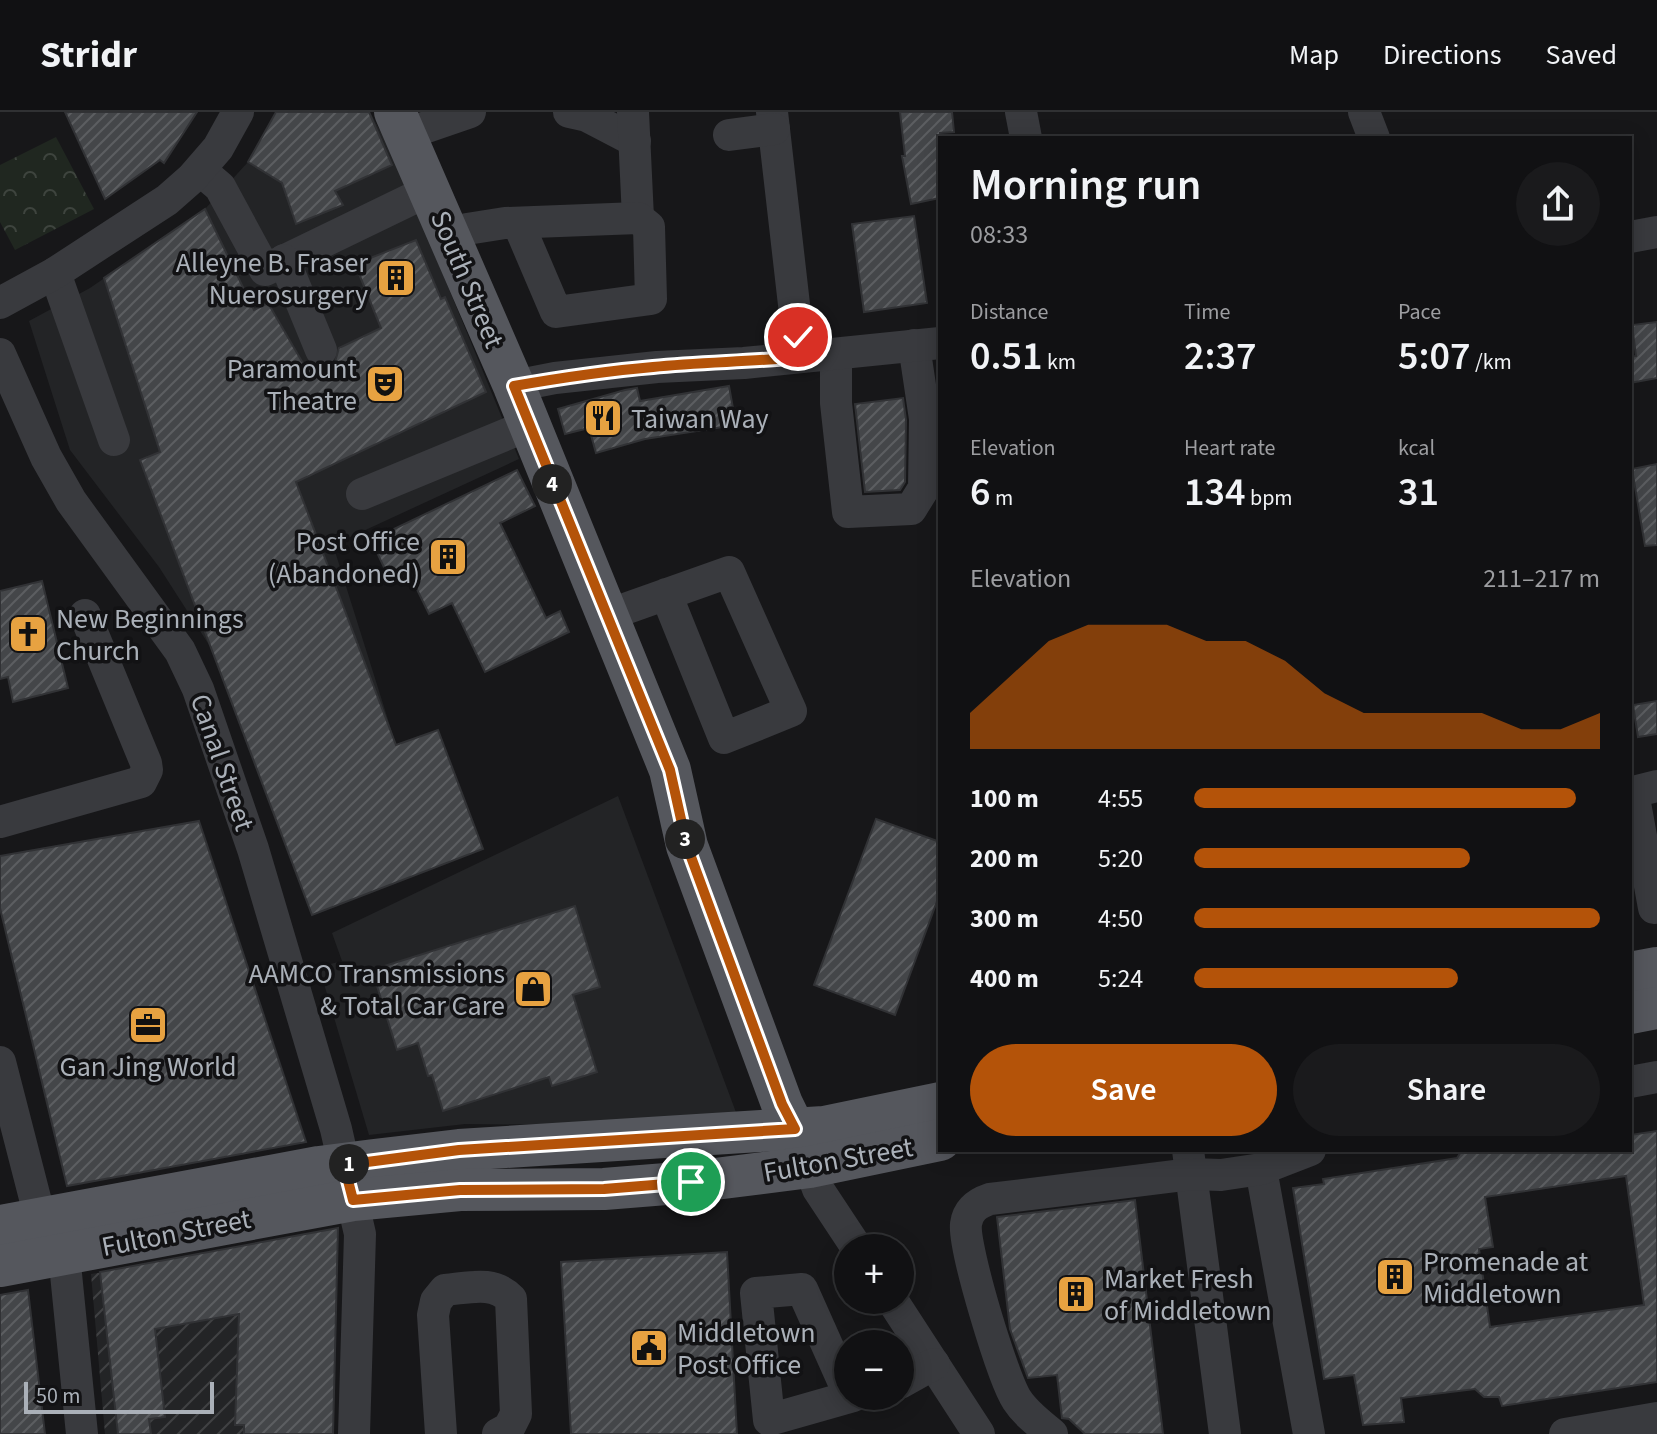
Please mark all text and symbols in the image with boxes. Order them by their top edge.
text: Stridr [40,28,137,82]
text: Map [1289,35,1339,75]
text: Directions [1383,35,1502,75]
text: Saved [1546,35,1617,75]
text: Morning run [970,154,1201,217]
button: share [1516,162,1600,246]
street label: South Street [420,204,514,355]
text: 08:33 [970,216,1028,253]
place label: Alleyne B. Fraser Nuerosurgery [176,243,368,315]
building icon: Alleyne B. Fraser Nuerosurgery [375,257,417,299]
text: Distance [970,296,1048,328]
text: Time [1184,296,1230,328]
text: Pace [1398,296,1441,328]
pin [764,303,832,371]
icon: check [776,315,820,359]
text: 0.51 [970,328,1043,385]
text: 2:37 [1184,328,1257,385]
text: 5:07 [1398,328,1471,385]
text: km [1043,346,1076,378]
text: /km [1471,346,1512,378]
place label: Paramount Theatre [227,349,358,421]
theatre icon: Paramount Theatre [364,363,406,405]
restaurant icon: Taiwan Way [582,397,624,439]
place label: Taiwan Way [631,399,769,439]
text: Elevation [970,432,1056,464]
text: Heart rate [1184,432,1275,464]
text: kcal [1398,432,1435,464]
pin: 4 [532,464,572,504]
text: 6 [970,464,991,521]
text: 134 [1184,464,1246,521]
text: 31 [1398,464,1439,521]
text: 4 [546,468,558,500]
text: m [991,482,1013,514]
text: bpm [1246,482,1293,514]
place label: Post Office (Abandoned) [268,522,420,594]
building icon: Post Office (Abandoned) [427,536,469,578]
text: Elevation [970,560,1071,597]
text: 211–217 m [1483,560,1600,597]
place label: New Beginnings Church [56,599,244,671]
church icon: New Beginnings Church [7,613,49,655]
street label: Canal Street [180,688,264,837]
text: 100 m [970,780,1039,817]
text: 4:55 [1098,780,1143,817]
pin: 3 [665,819,705,859]
text: 3 [679,823,691,855]
text: 200 m [970,840,1039,877]
text: 5:20 [1098,840,1143,877]
text: 300 m [970,900,1039,937]
text: 4:50 [1098,900,1143,937]
place label: AAMCO Transmissions & Total Car Care [248,954,505,1026]
text: 400 m [970,960,1039,997]
text: 5:24 [1098,960,1143,997]
shop icon: AAMCO Transmissions & Total Car Care [512,968,554,1010]
office icon: Gan Jing World [127,1004,169,1046]
button: Save [970,1044,1277,1136]
button: Share [1293,1044,1600,1136]
place label: Gan Jing World [59,1047,237,1087]
street label: Fulton Street [760,1127,917,1193]
pin: 1 [329,1144,369,1184]
text: 1 [343,1148,355,1180]
pin [657,1148,725,1216]
icon: arrive [669,1160,713,1204]
street label: Fulton Street [98,1199,255,1267]
map controls [834,1234,914,1410]
button: + [834,1234,914,1314]
place label: Promenade at Middletown [1423,1242,1589,1314]
building icon: Promenade at Middletown [1374,1256,1416,1298]
place label: Market Fresh of Middletown [1104,1259,1272,1331]
building icon: Market Fresh of Middletown [1055,1273,1097,1315]
place label: Middletown Post Office [677,1313,816,1385]
public building icon: Middletown Post Office [628,1327,670,1369]
button: − [834,1330,914,1410]
scale bar [24,1378,214,1414]
text: 50 m [36,1380,81,1412]

